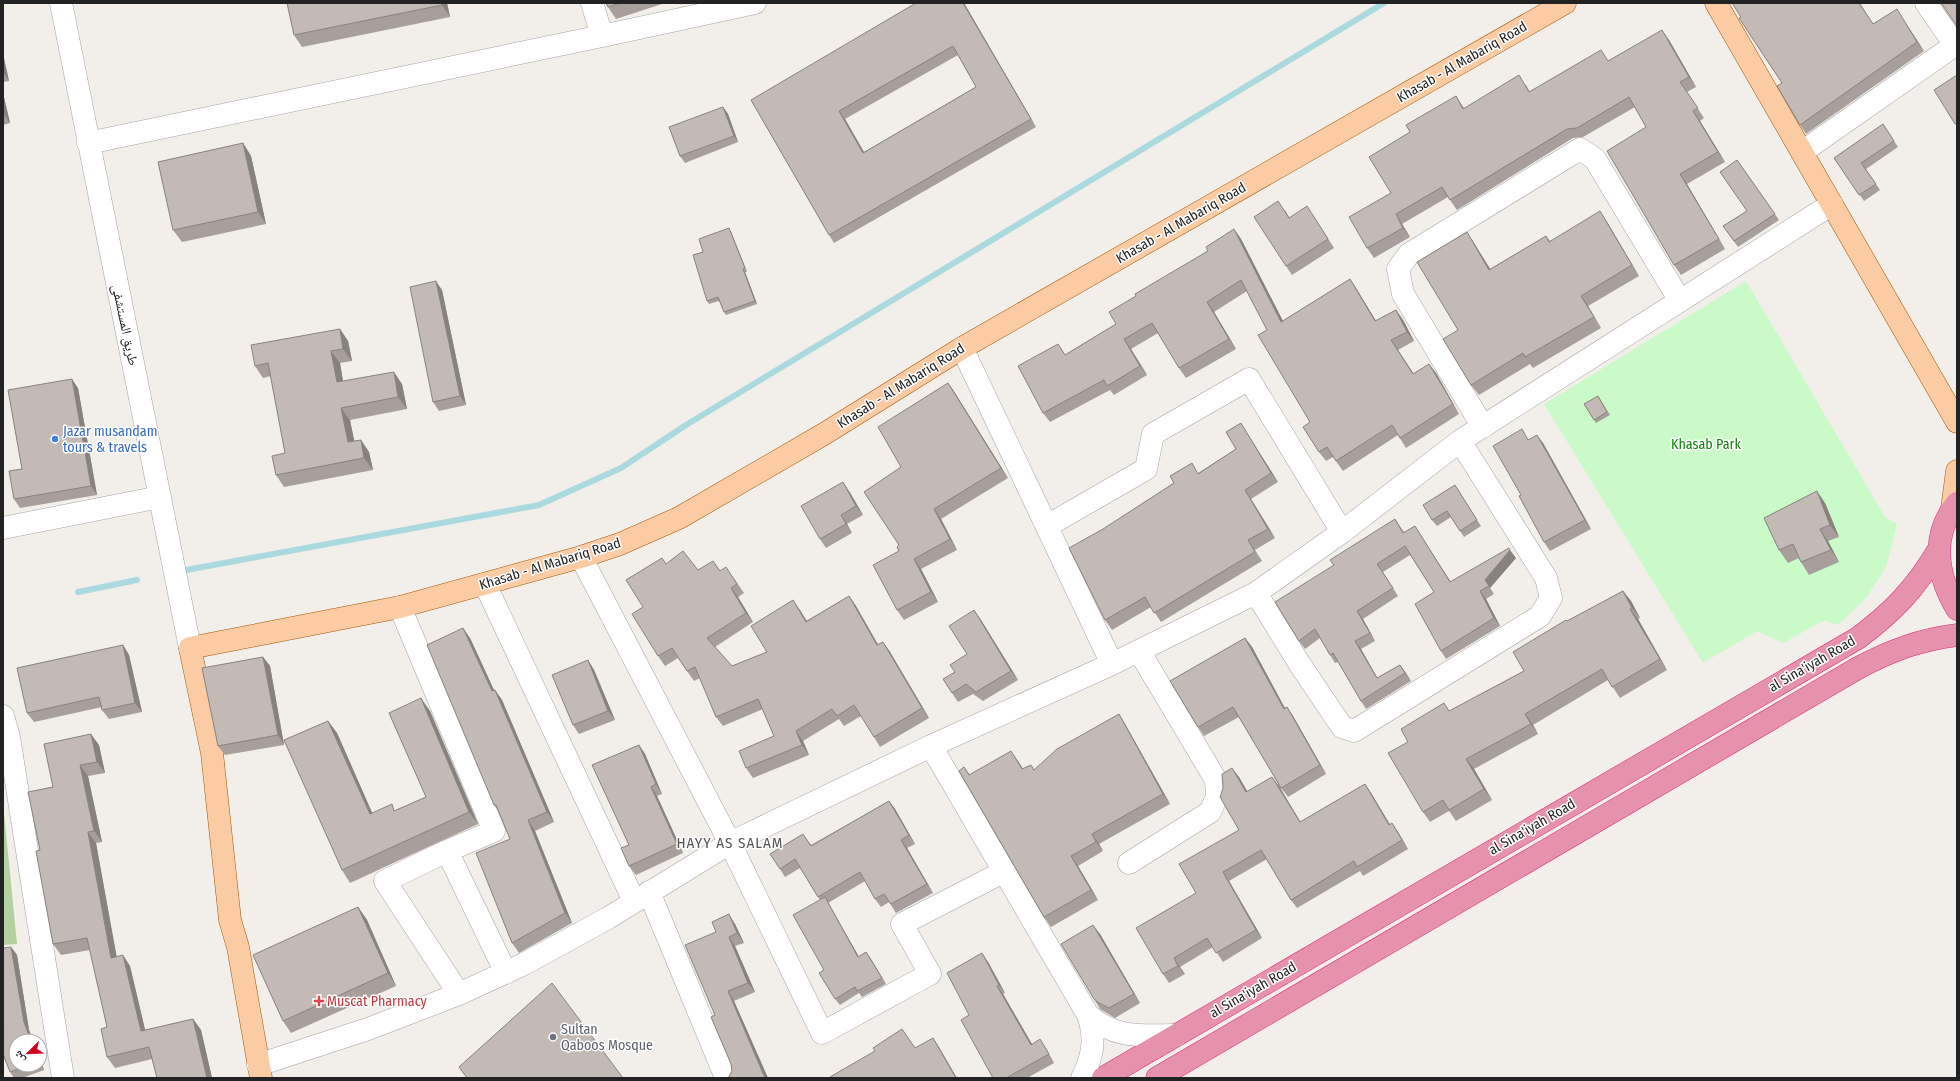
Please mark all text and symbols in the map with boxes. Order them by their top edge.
street label: Khasab - Al Mabariq Road [1394,18,1530,106]
street label: Khasab - Al Mabariq Road [1113,179,1249,267]
street label: طريق المستشفى [107,283,142,367]
street label: Khasab - Al Mabariq Road [834,340,968,432]
place label: Jazar musandam tours & travels [63,423,157,456]
marker: Jazar musandam tours & travels [50,434,60,444]
park label: Khasab Park [1671,436,1741,453]
street label: Khasab - Al Mabariq Road [477,534,623,594]
street label: al Sina'iyah Road [1766,632,1858,696]
street label: al Sina'iyah Road [1486,795,1578,859]
district label: HAYY AS SALAM [676,834,784,852]
street label: al Sina'iyah Road [1207,958,1299,1022]
place label: Muscat Pharmacy [327,993,428,1010]
marker: Muscat Pharmacy [314,996,324,1006]
place label: Sultan Qaboos Mosque [561,1021,653,1054]
marker: Sultan Qaboos Mosque [548,1032,558,1042]
north arrow [8,1033,48,1073]
text: ش [11,1048,28,1065]

